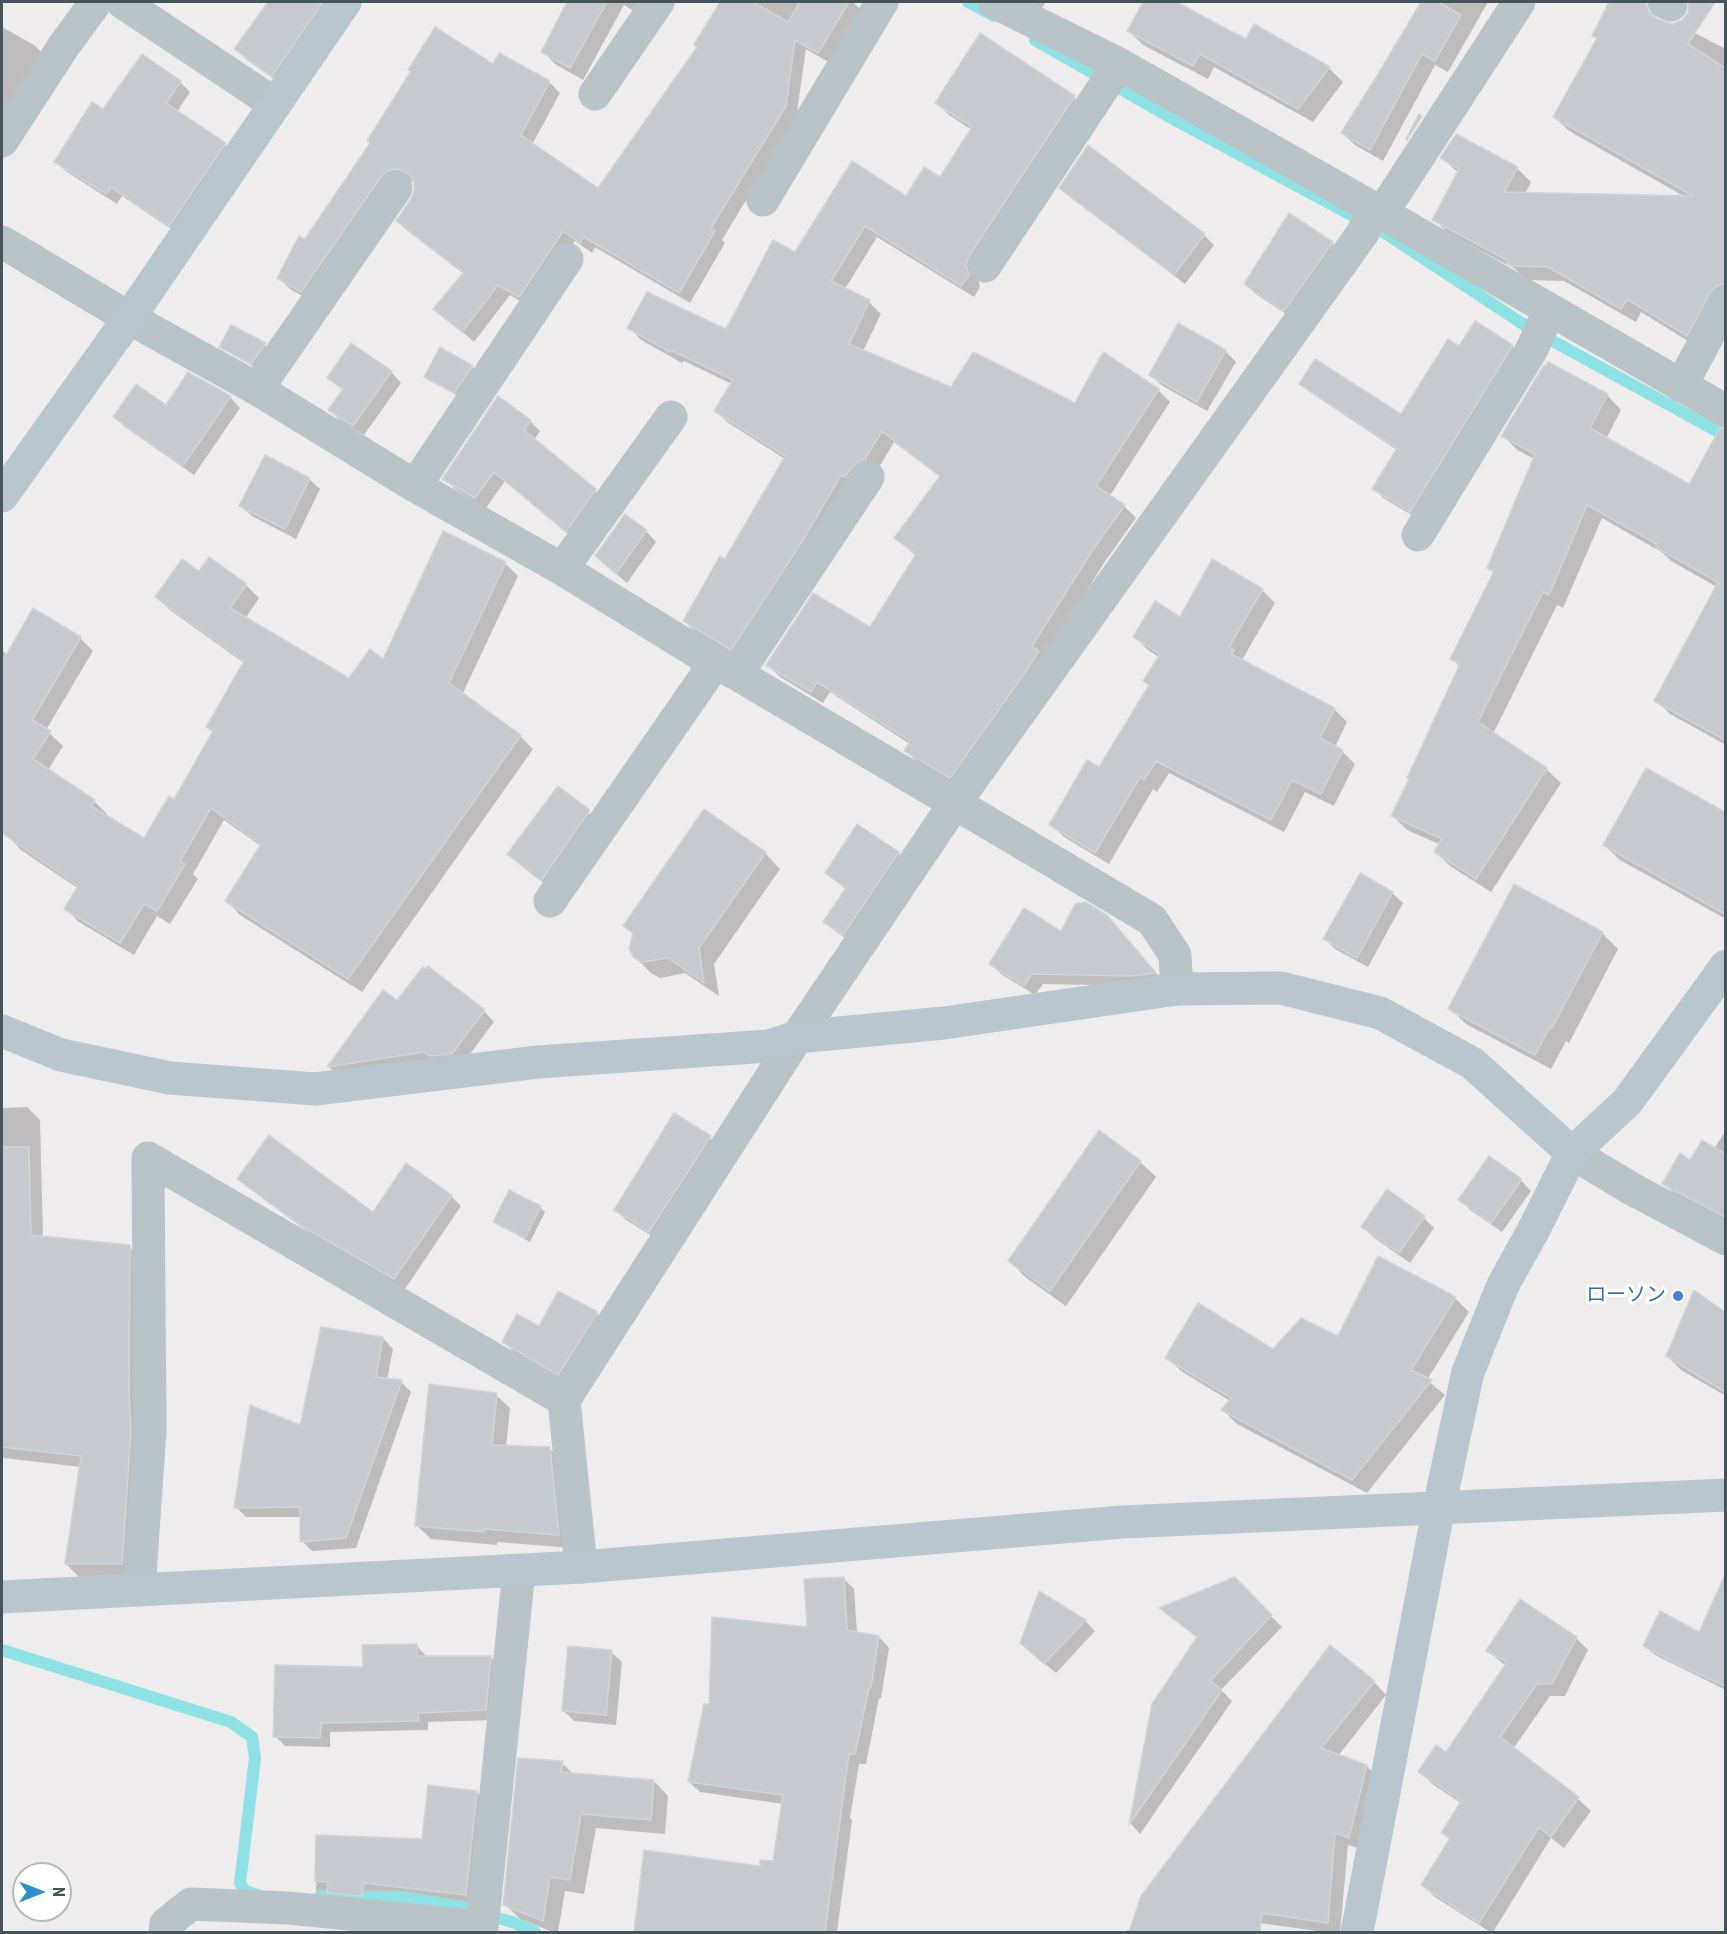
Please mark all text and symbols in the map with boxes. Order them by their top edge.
place label: ローソン [1586,1284,1666,1308]
marker: ローソン [1671,1289,1685,1303]
north arrow [12,1862,72,1922]
text: N [49,1887,68,1897]

